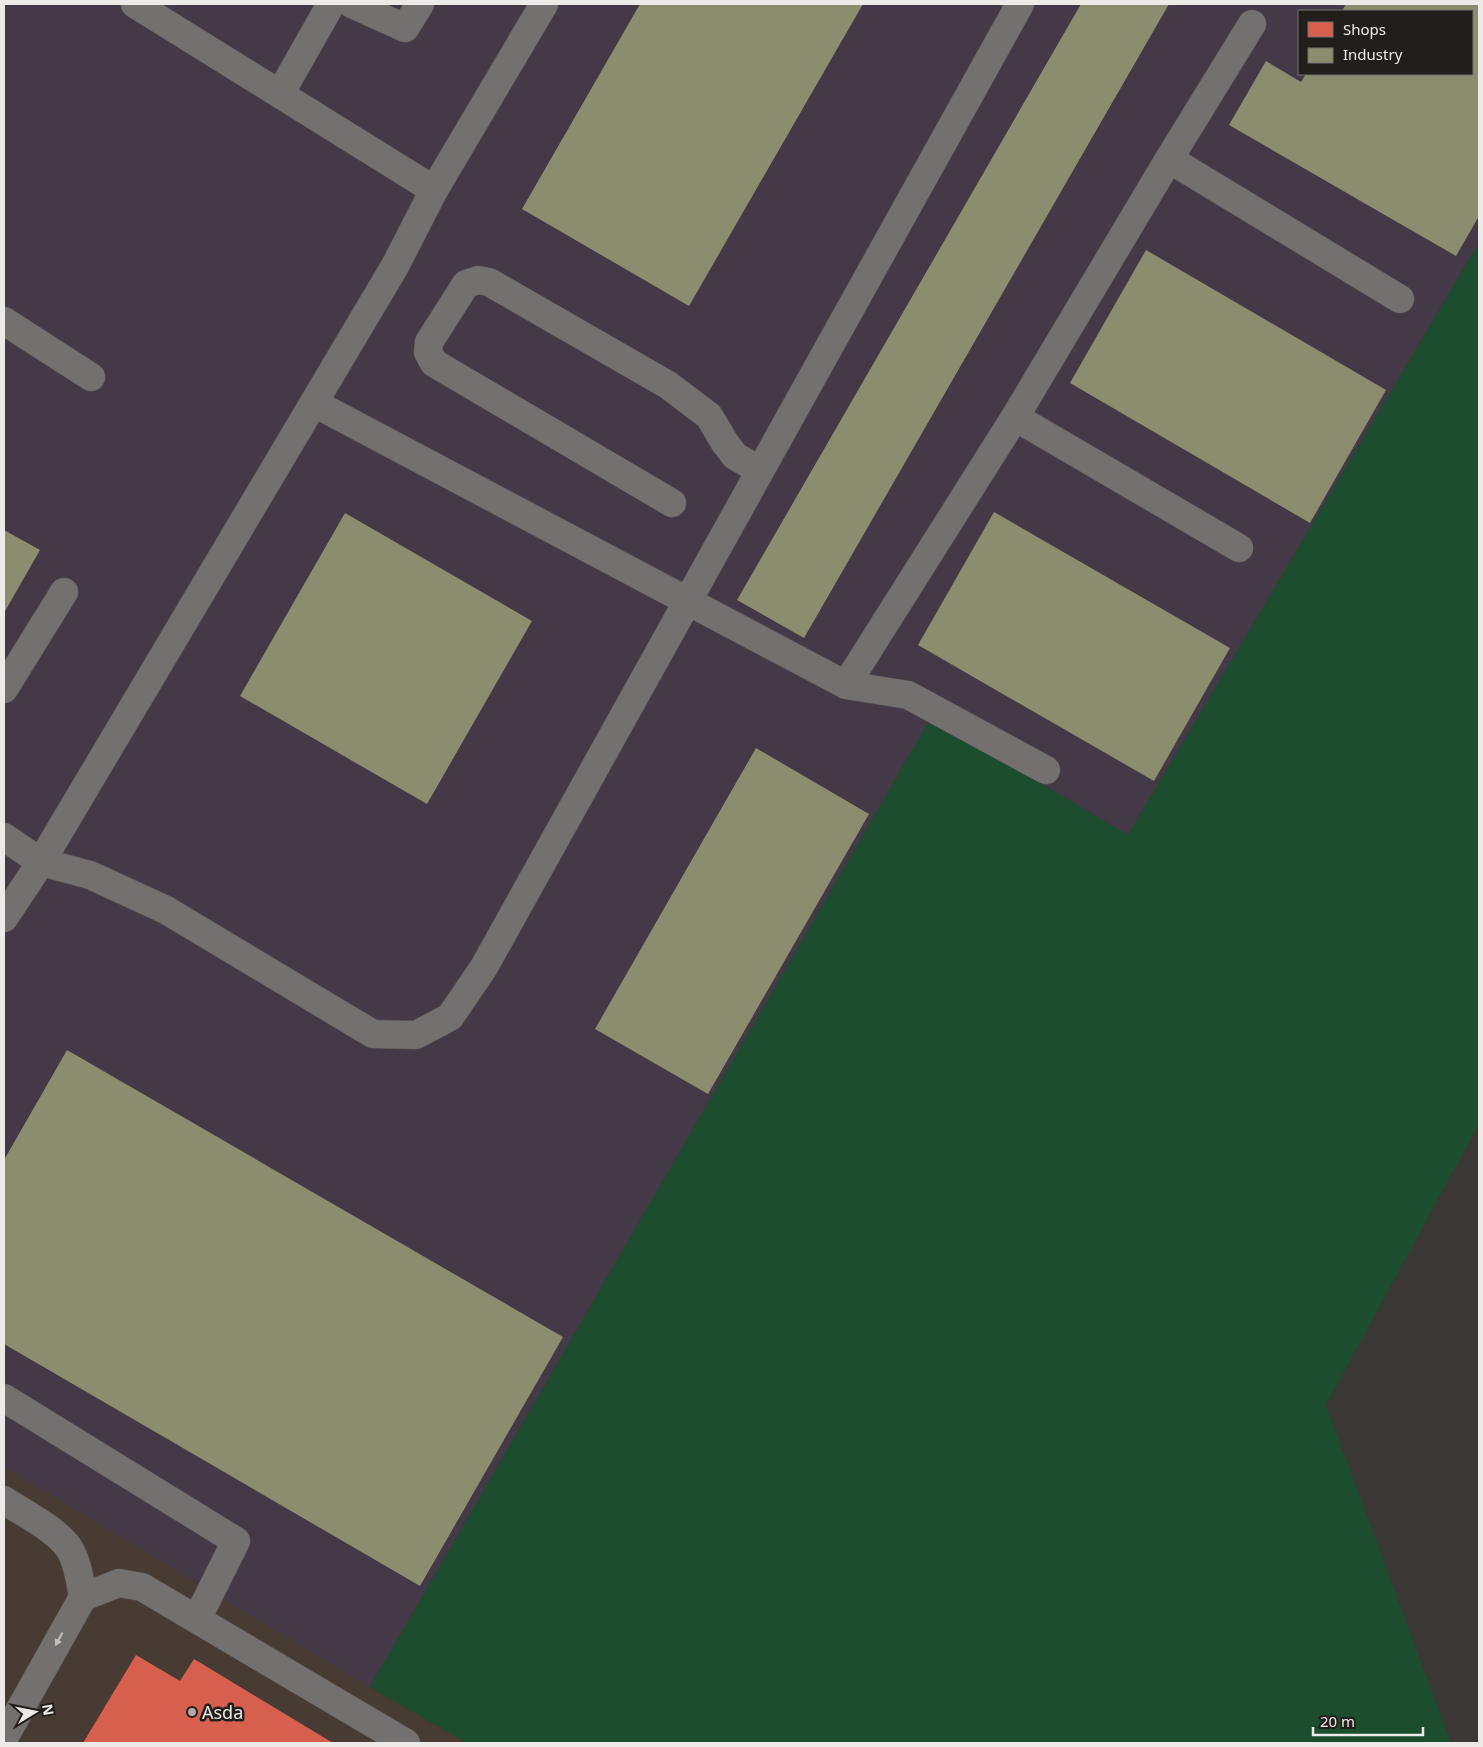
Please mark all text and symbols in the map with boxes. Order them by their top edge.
legend [1298,10,1473,75]
text: Shops [1343,19,1386,39]
text: Industry [1343,44,1403,64]
one-way arrow [55,1632,63,1647]
north arrow [10,1687,60,1737]
place label: Asda [202,1700,243,1724]
text: N [38,1702,59,1717]
scale bar [1313,1704,1423,1736]
marker: Asda [186,1706,198,1718]
text: 20 m [1320,1711,1355,1731]

